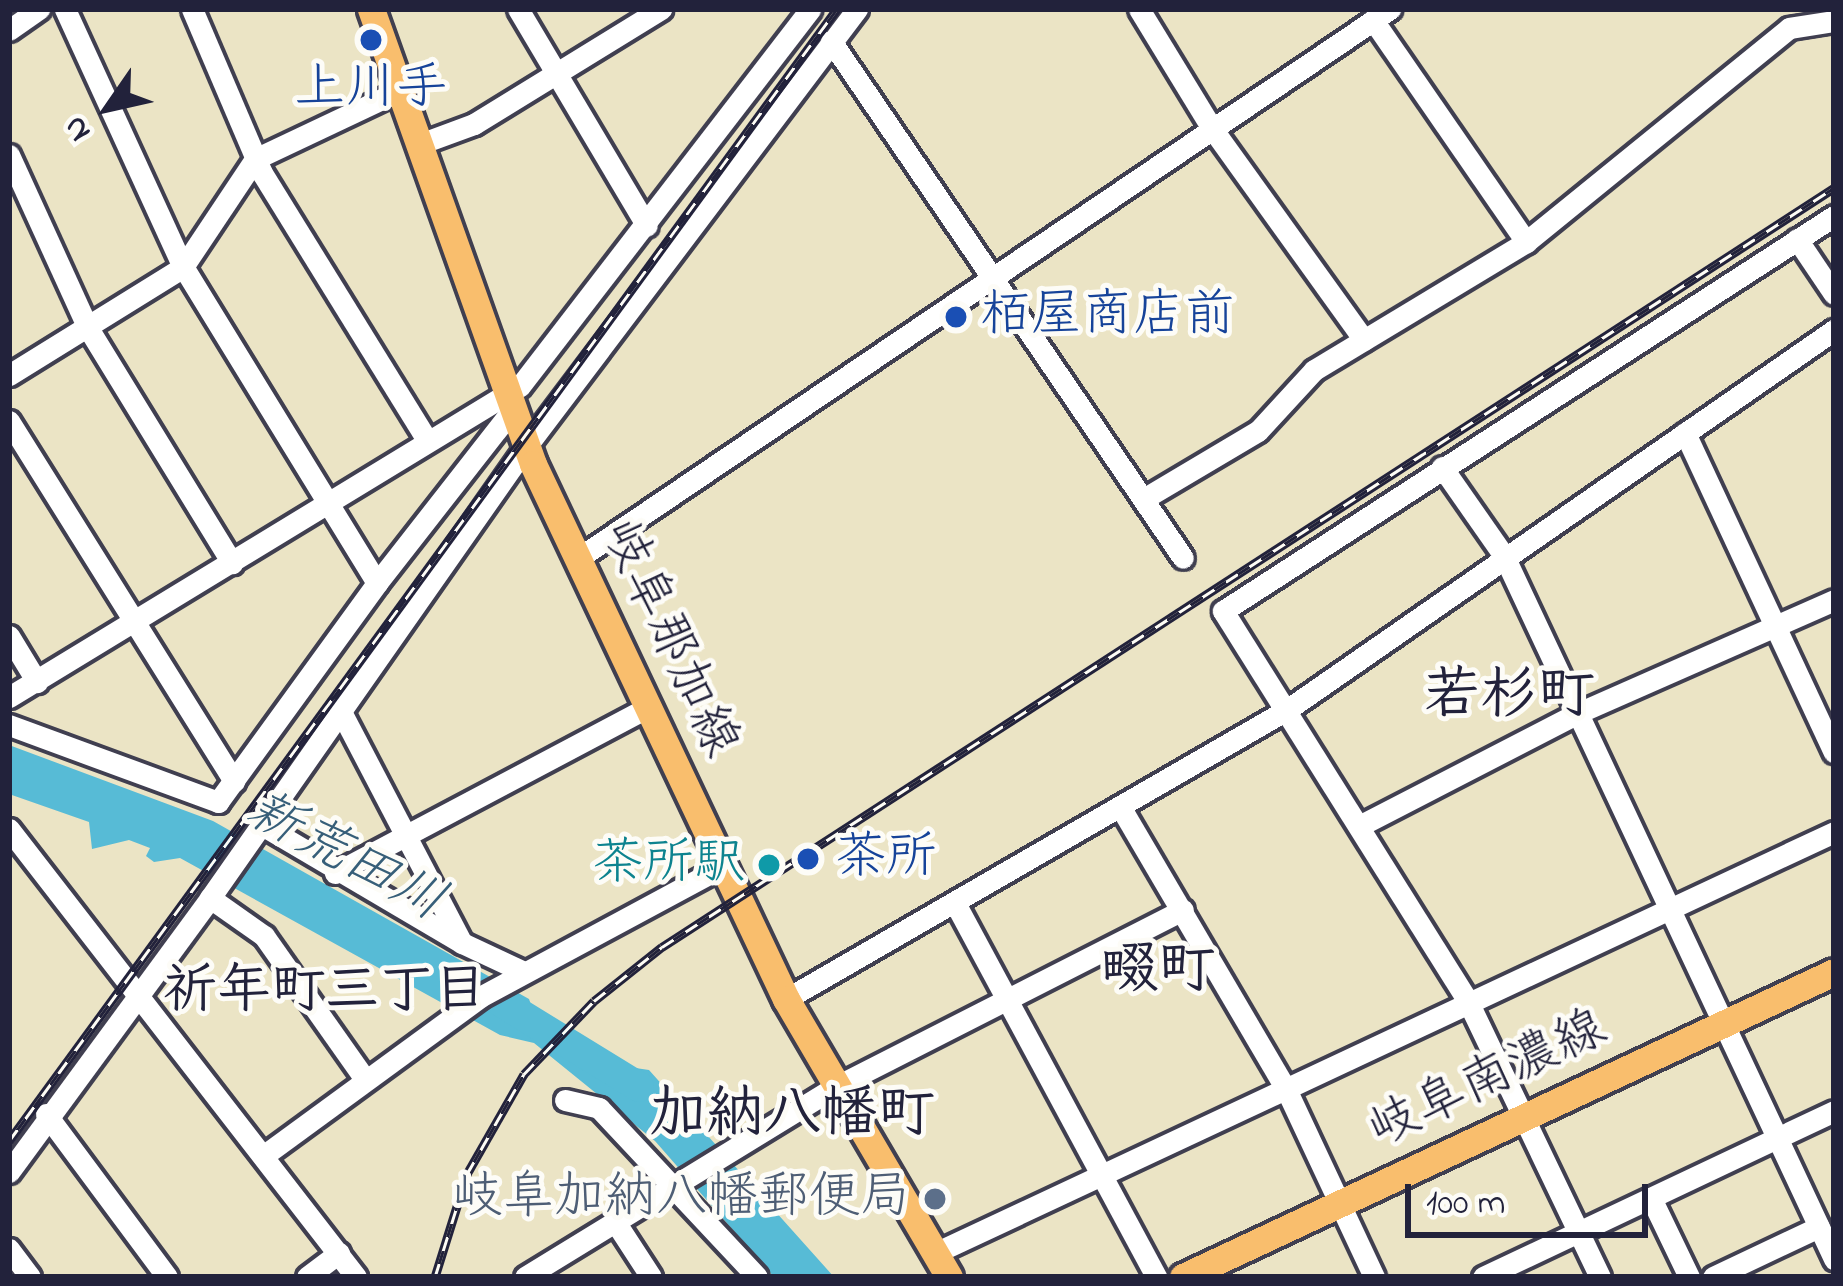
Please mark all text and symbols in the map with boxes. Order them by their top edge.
marker: 上川手 [358,27,384,53]
north arrow [48,48,168,168]
place label: 上川手 [295,59,447,121]
text: N [52,105,104,151]
place label: 栢屋商店前 [980,286,1235,348]
marker: 栢屋商店前 [943,304,969,330]
street label: 岐阜那加線 [586,511,750,767]
district label: 若杉町 [1424,664,1594,732]
water label: 新荒田川 [234,779,456,937]
place label: 茶所 [835,828,937,890]
place label: 茶所駅 [592,834,745,896]
marker: 茶所 [792,843,824,875]
marker: 茶所駅 [756,852,782,878]
district label: 畷町 [1101,939,1215,1007]
district label: 祈年町三丁目 [163,961,487,1025]
street label: 岐阜南濃線 [1360,999,1616,1163]
district label: 加納八幡町 [650,1083,934,1151]
scale bar [1411,1160,1654,1234]
place label: 岐阜加納八幡郵便局 [452,1168,911,1230]
text: 100 m [1426,1178,1506,1231]
marker: 岐阜加納八幡郵便局 [922,1186,948,1212]

